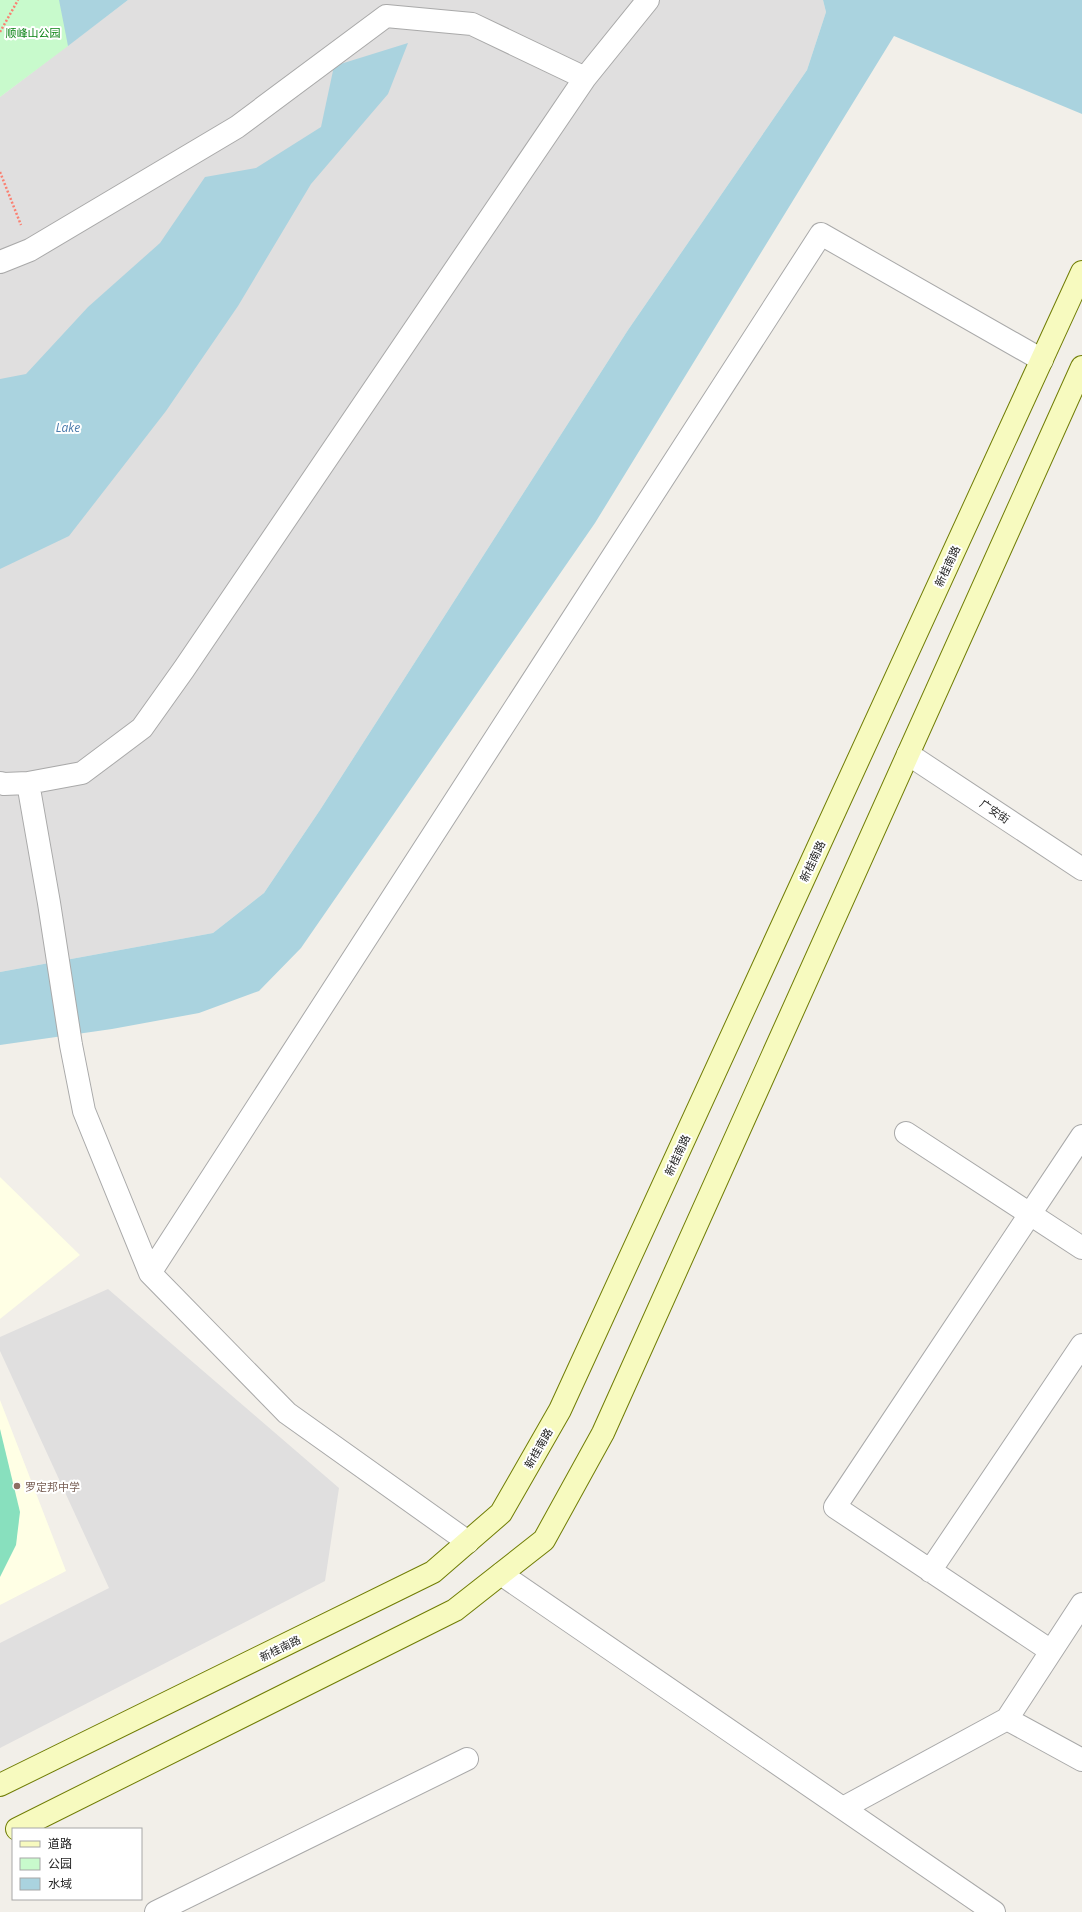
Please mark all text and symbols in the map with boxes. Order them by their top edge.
park label: 顺峰山公园 [6,25,61,40]
water label: Lake [56,419,80,436]
street label: 新桂南路 [931,543,963,589]
street label: 广安街 [977,796,1013,826]
street label: 新桂南路 [796,838,828,884]
street label: 新桂南路 [661,1132,693,1178]
street label: 新桂南路 [521,1425,555,1471]
place label: 罗定邦中学 [25,1479,80,1494]
marker: 罗定邦中学 [12,1481,22,1491]
street label: 新桂南路 [257,1632,303,1664]
legend [12,1828,142,1900]
text: 道路 [48,1835,72,1852]
text: 公园 [48,1855,72,1872]
text: 水域 [48,1875,72,1892]

